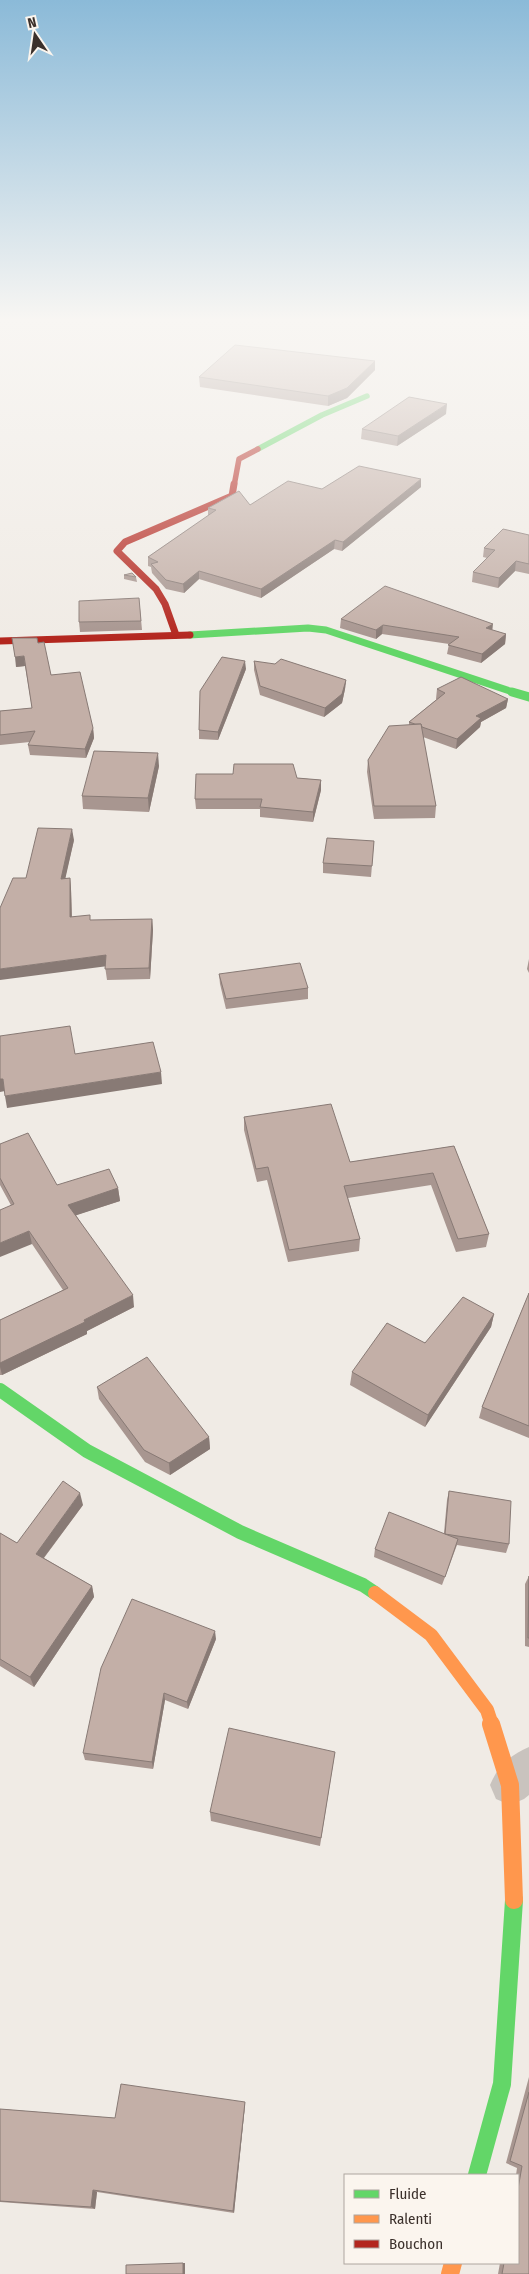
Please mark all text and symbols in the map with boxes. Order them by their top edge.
north arrow [10,10,60,60]
text: N [26,14,38,32]
legend [344,2174,519,2264]
text: Fluide [389,2185,426,2203]
text: Ralenti [389,2210,432,2228]
text: Bouchon [389,2235,443,2253]

